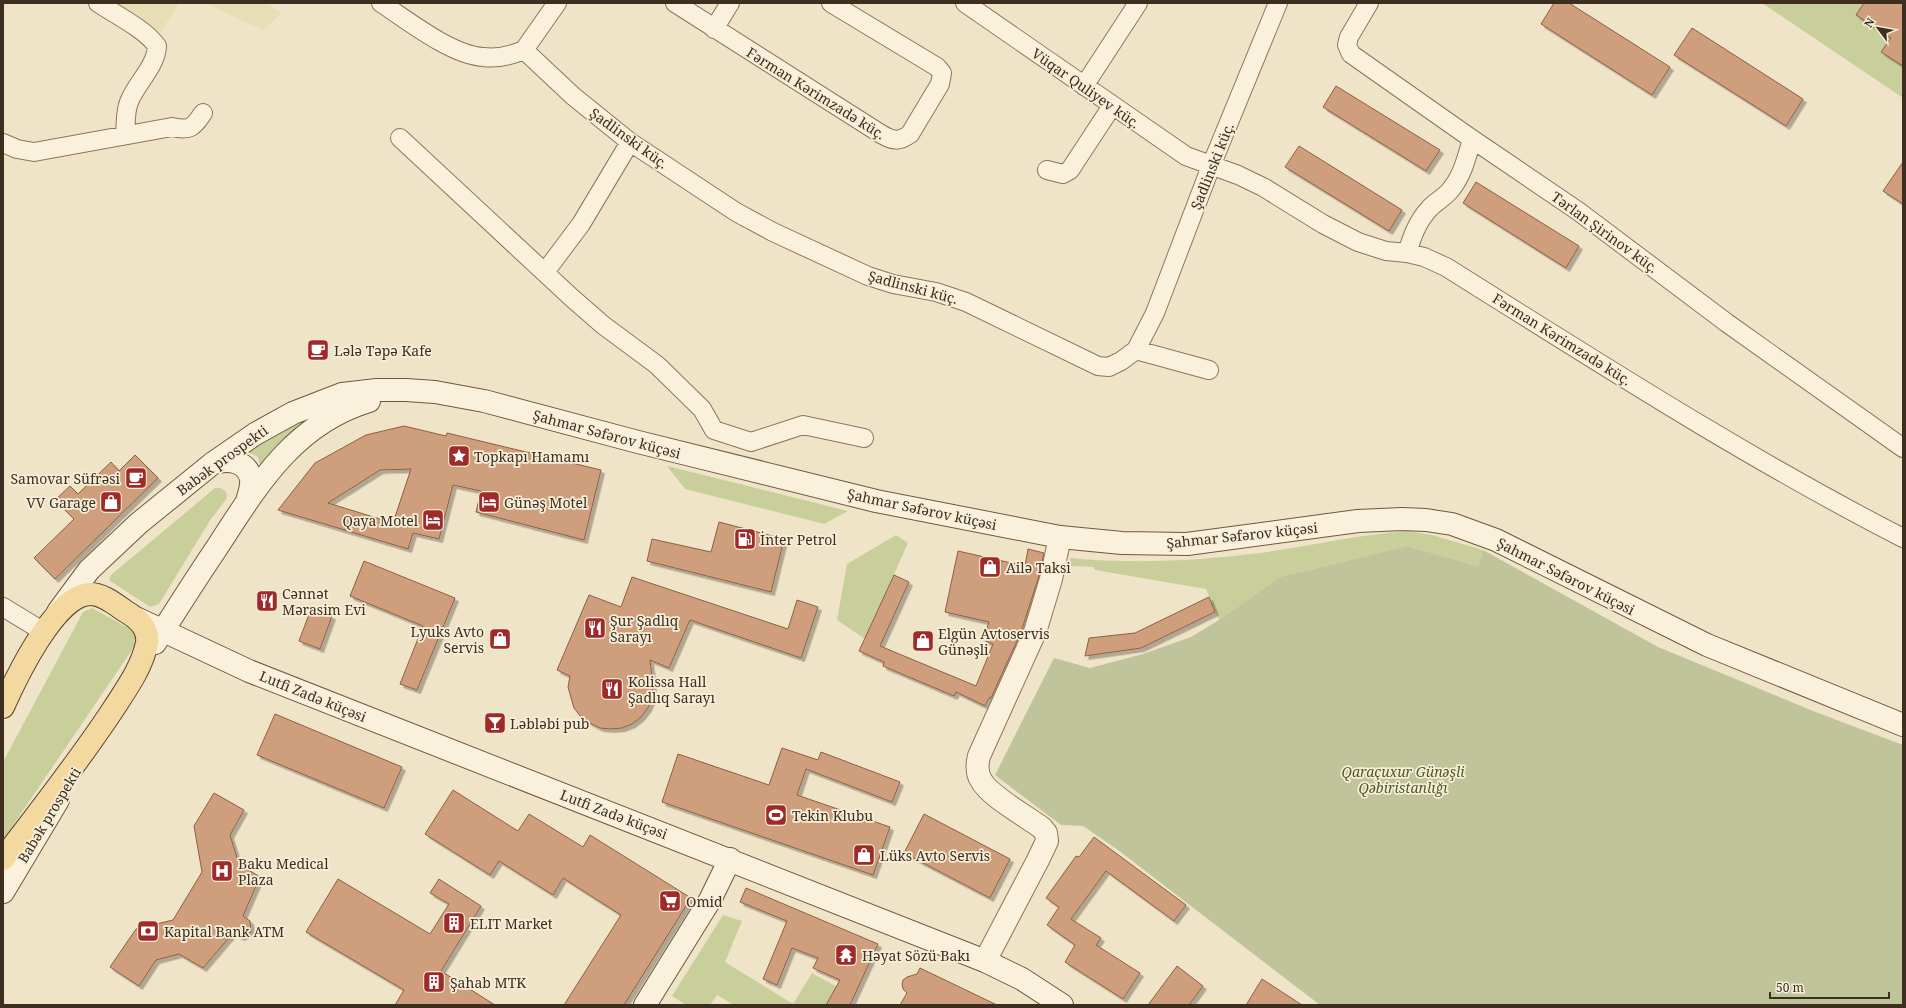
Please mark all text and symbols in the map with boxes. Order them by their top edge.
north arrow [1858,8,1898,48]
text: N [1860,15,1878,30]
street label: Fərman Kərimzadə küç. [743,43,889,143]
street label: Vüqar Quliyev küç. [1028,44,1144,132]
street label: Şadlinski küç. [586,103,672,173]
street label: Şadlinski küç. [1186,120,1238,212]
street label: Tərlan Şirinov küç. [1548,187,1662,277]
street label: Şadlinski küç. [866,266,960,308]
street label: Fərman Kərimzadə küç. [1489,289,1635,389]
cafe icon: Lələ Təpə Kafe [305,337,331,363]
place label: Lələ Təpə Kafe [334,341,432,360]
street label: Şahmar Səfərov küçəsi [531,405,683,463]
street label: Babək prospekti [173,420,272,499]
place icon: Topkapı Hamamı [446,443,472,469]
place label: Topkapı Hamamı [474,447,590,466]
cafe icon: Samovar Süfrəsi [123,465,149,491]
place label: Samovar Süfrəsi [10,469,121,488]
street label: Şahmar Səfərov küçəsi [846,484,999,534]
shop icon: VV Garage [98,489,124,515]
hotel icon: Günəş Motel [476,489,502,515]
place label: VV Garage [26,493,96,512]
place label: Günəş Motel [504,493,588,512]
hotel icon: Qaya Motel [420,507,446,533]
place label: Qaya Motel [343,511,419,530]
street label: Şahmar Səfərov küçəsi [1165,518,1319,552]
fuel station icon: İnter Petrol [732,526,758,552]
place label: İnter Petrol [760,530,837,549]
street label: Şahmar Səfərov küçəsi [1494,533,1639,619]
shop icon: Ailə Taksi [977,554,1003,580]
place label: Ailə Taksi [1006,558,1071,577]
place label: Cənnət Mərasim Evi [282,584,366,619]
restaurant icon: Cənnət Mərasim Evi [254,588,280,614]
place label: Şur Şadlıq Sarayı [610,611,679,646]
restaurant icon: Şur Şadlıq Sarayı [582,615,608,641]
place label: Lyuks Avto Servis [411,622,484,657]
place label: Elgün Avtoservis Günəşli [938,624,1050,659]
shop icon: Lyuks Avto Servis [487,626,513,652]
shop icon: Elgün Avtoservis Günəşli [910,628,936,654]
street label: Lutfi Zadə küçəsi [257,666,370,726]
place label: Kolissa Hall Şadlıq Sarayı [628,672,715,707]
restaurant icon: Kolissa Hall Şadlıq Sarayı [599,676,625,702]
bar icon: Ləbləbi pub [482,710,508,736]
place label: Ləbləbi pub [510,714,589,733]
park label: Qaraçuxur Günəşli Qəbiristanlığı [1342,762,1465,797]
street label: Babək prospekti [13,763,85,866]
street label: Lutfi Zadə küçəsi [558,785,671,843]
sports icon: Tekin Klubu [763,802,789,828]
place label: Tekin Klubu [792,806,873,825]
shop icon: Lüks Avto Servis [851,842,877,868]
place label: Lüks Avto Servis [880,846,990,865]
place label: Baku Medical Plaza [238,854,329,889]
hospital icon: Baku Medical Plaza [209,858,235,884]
supermarket icon: Omid [657,888,683,914]
place label: Omid [686,892,723,911]
building icon: ELIT Market [441,910,467,936]
place label: ELIT Market [470,914,553,933]
bank icon: Kapital Bank ATM [135,918,161,944]
place label: Kapital Bank ATM [164,922,284,941]
temple icon: Həyat Sözü Bakı [833,942,859,968]
place label: Həyat Sözü Bakı [862,946,971,965]
building icon: Şahab MTK [421,969,447,995]
place label: Şahab MTK [450,973,526,992]
scale bar [1770,974,1889,1000]
text: 50 m [1776,979,1804,996]

